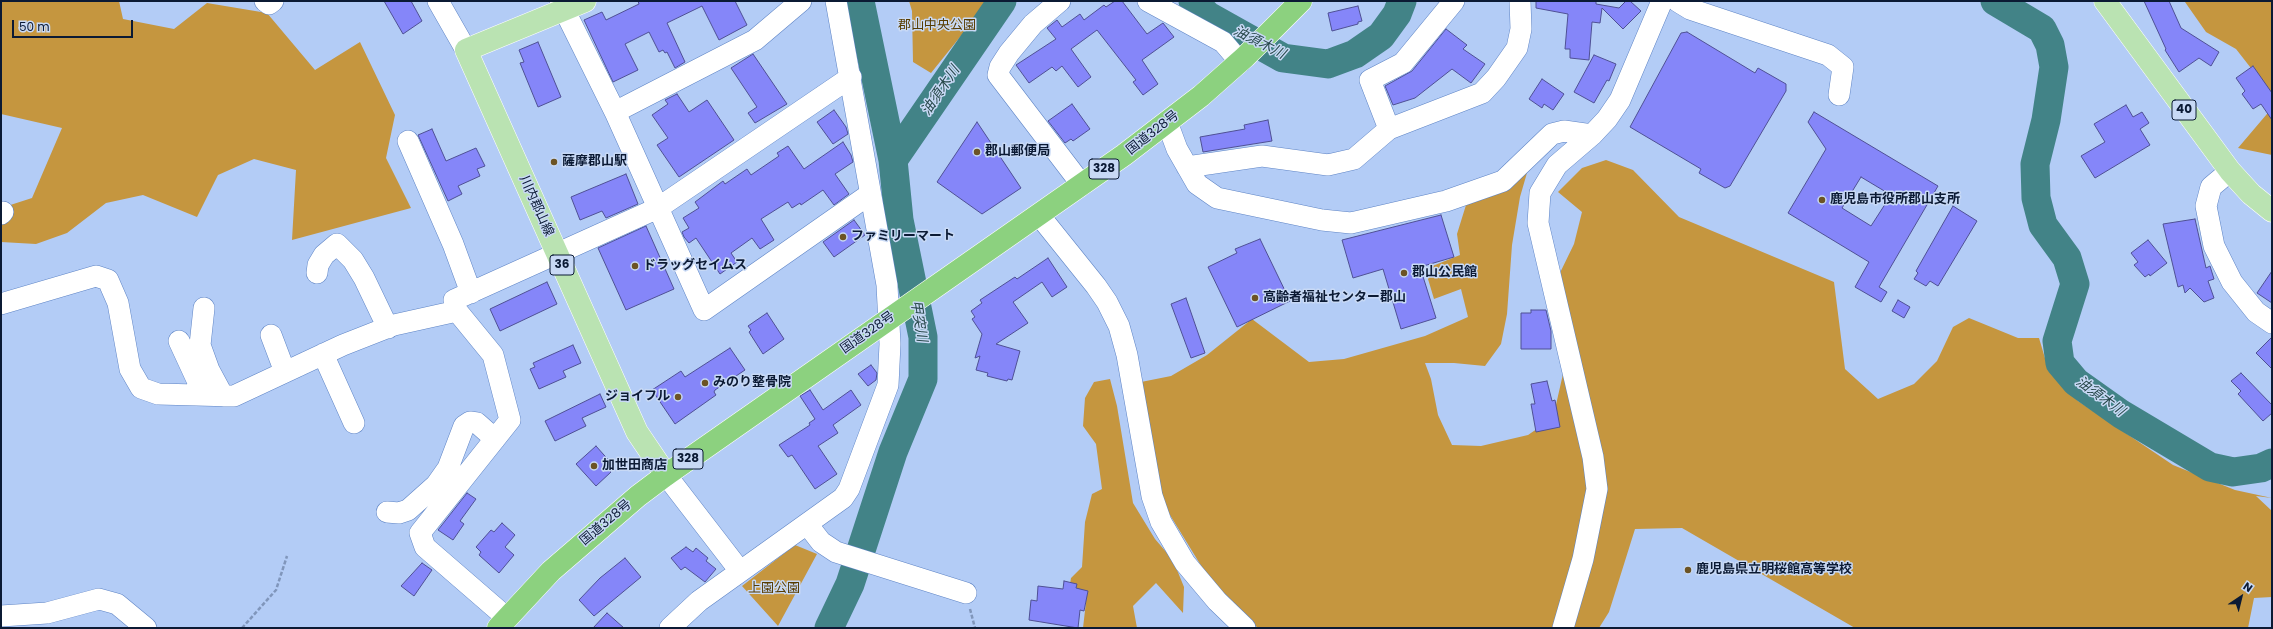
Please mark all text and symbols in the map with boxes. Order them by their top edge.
scale bar [14,12,135,38]
text: 50 m [19,18,50,35]
park label: 郡山中央公園 [898,18,976,34]
water label: 油須木川 [1230,23,1288,63]
water label: 油須木川 [918,63,964,119]
road number: 40 [2172,100,2196,120]
street label: 国道328号 [1124,108,1182,158]
place label: 郡山郵便局 [985,144,1050,160]
marker: 郡山郵便局 [972,147,982,157]
place label: 薩摩郡山駅 [562,154,627,170]
marker: 薩摩郡山駅 [549,157,559,167]
road number: 328 [1089,159,1119,179]
street label: 川内郡山線 [516,173,556,239]
place label: 鹿児島市役所郡山支所 [1830,192,1960,208]
marker: 鹿児島市役所郡山支所 [1817,195,1827,205]
place label: ファミリーマート [851,229,955,245]
marker: ファミリーマート [838,232,848,242]
road number: 36 [550,255,574,275]
place label: ドラッグセイムス [643,258,747,274]
marker: ドラッグセイムス [630,261,640,271]
place label: 郡山公民館 [1412,265,1477,281]
marker: 郡山公民館 [1399,268,1409,278]
place label: 高齢者福祉センター郡山 [1263,290,1406,306]
marker: 高齢者福祉センター郡山 [1250,293,1260,303]
water label: 甲突川 [906,299,930,343]
street label: 国道328号 [838,309,898,357]
water label: 油須木川 [2072,374,2128,420]
place label: みのり整骨院 [713,375,791,391]
marker: みのり整骨院 [700,378,710,388]
place label: ジョイフル [605,389,670,405]
marker: ジョイフル [673,392,683,402]
road number: 328 [673,449,703,469]
place label: 加世田商店 [602,458,667,474]
marker: 加世田商店 [589,461,599,471]
street label: 国道328号 [577,497,635,549]
place label: 鹿児島県立明桜館高等学校 [1696,562,1852,578]
marker: 鹿児島県立明桜館高等学校 [1683,565,1693,575]
north arrow [2221,577,2261,617]
text: N [2240,578,2256,596]
park label: 上園公園 [748,581,800,597]

